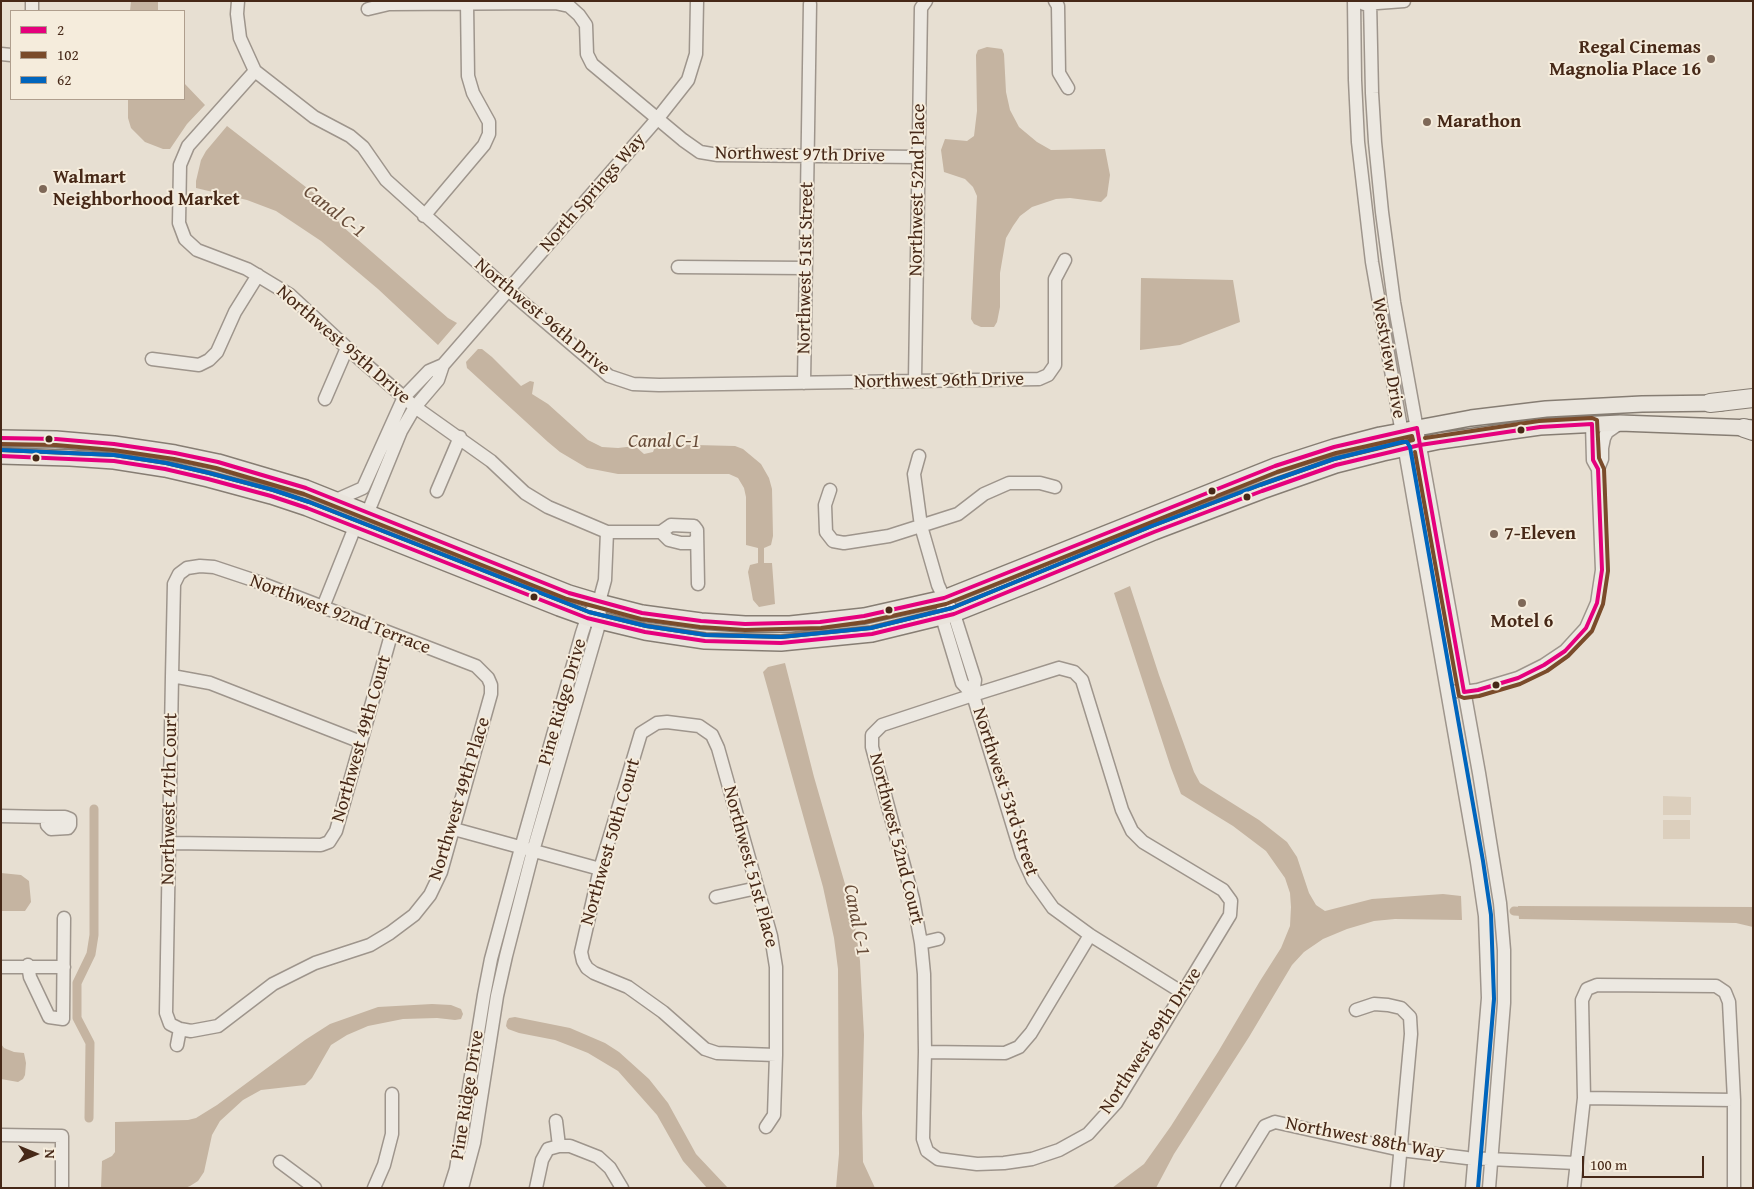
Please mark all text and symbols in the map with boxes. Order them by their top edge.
legend [10,10,185,100]
text: 2 [57,19,64,40]
place label: Regal Cinemas Magnolia Place 16 [1549,37,1701,81]
text: 102 [57,44,79,65]
marker: Regal Cinemas Magnolia Place 16 [1705,53,1717,65]
text: 62 [57,69,71,90]
street label: Northwest 52nd Place [905,103,931,277]
place label: Marathon [1437,111,1521,133]
marker: Marathon [1421,116,1433,128]
street label: North Springs Way [535,129,651,257]
street label: Northwest 97th Drive [715,142,885,168]
place label: Walmart Neighborhood Market [53,167,240,211]
water label: Canal C-1 [298,180,370,244]
street label: Northwest 51st Street [793,182,819,354]
marker: Walmart Neighborhood Market [37,183,49,195]
street label: Northwest 96th Drive [469,254,615,380]
street label: Northwest 95th Drive [271,281,415,409]
street label: Westview Drive [1366,296,1410,420]
street label: Northwest 96th Drive [854,368,1024,394]
unlabelled marker [1516,425,1526,435]
water label: Canal C-1 [628,430,700,454]
unlabelled marker [44,434,54,444]
unlabelled marker [31,453,41,463]
unlabelled marker [1207,486,1217,496]
unlabelled marker [1242,492,1252,502]
place label: 7-Eleven [1504,523,1576,545]
marker: 7-Eleven [1488,528,1500,540]
street label: Northwest 92nd Terrace [246,570,434,660]
unlabelled marker [529,592,539,602]
marker: Motel 6 [1516,597,1528,609]
unlabelled marker [884,605,894,615]
place label: Motel 6 [1491,611,1553,633]
street label: Pine Ridge Drive [534,636,592,768]
street label: Northwest 49th Court [327,653,397,825]
unlabelled marker [1491,680,1501,690]
street label: Northwest 53rd Street [967,705,1043,879]
street label: Northwest 47th Court [157,713,183,885]
street label: Northwest 49th Place [424,715,496,883]
street label: Northwest 52nd Court [864,751,928,927]
street label: Northwest 50th Court [576,756,646,928]
street label: Northwest 51st Place [717,784,783,950]
water label: Canal C-1 [837,882,875,958]
street label: Northwest 89th Drive [1095,963,1207,1119]
street label: Pine Ridge Drive [447,1029,489,1161]
street label: Northwest 88th Way [1284,1112,1446,1166]
north arrow [10,1129,60,1179]
scale bar [1584,1146,1706,1178]
text: N [40,1149,60,1159]
text: 100 m [1590,1154,1627,1175]

